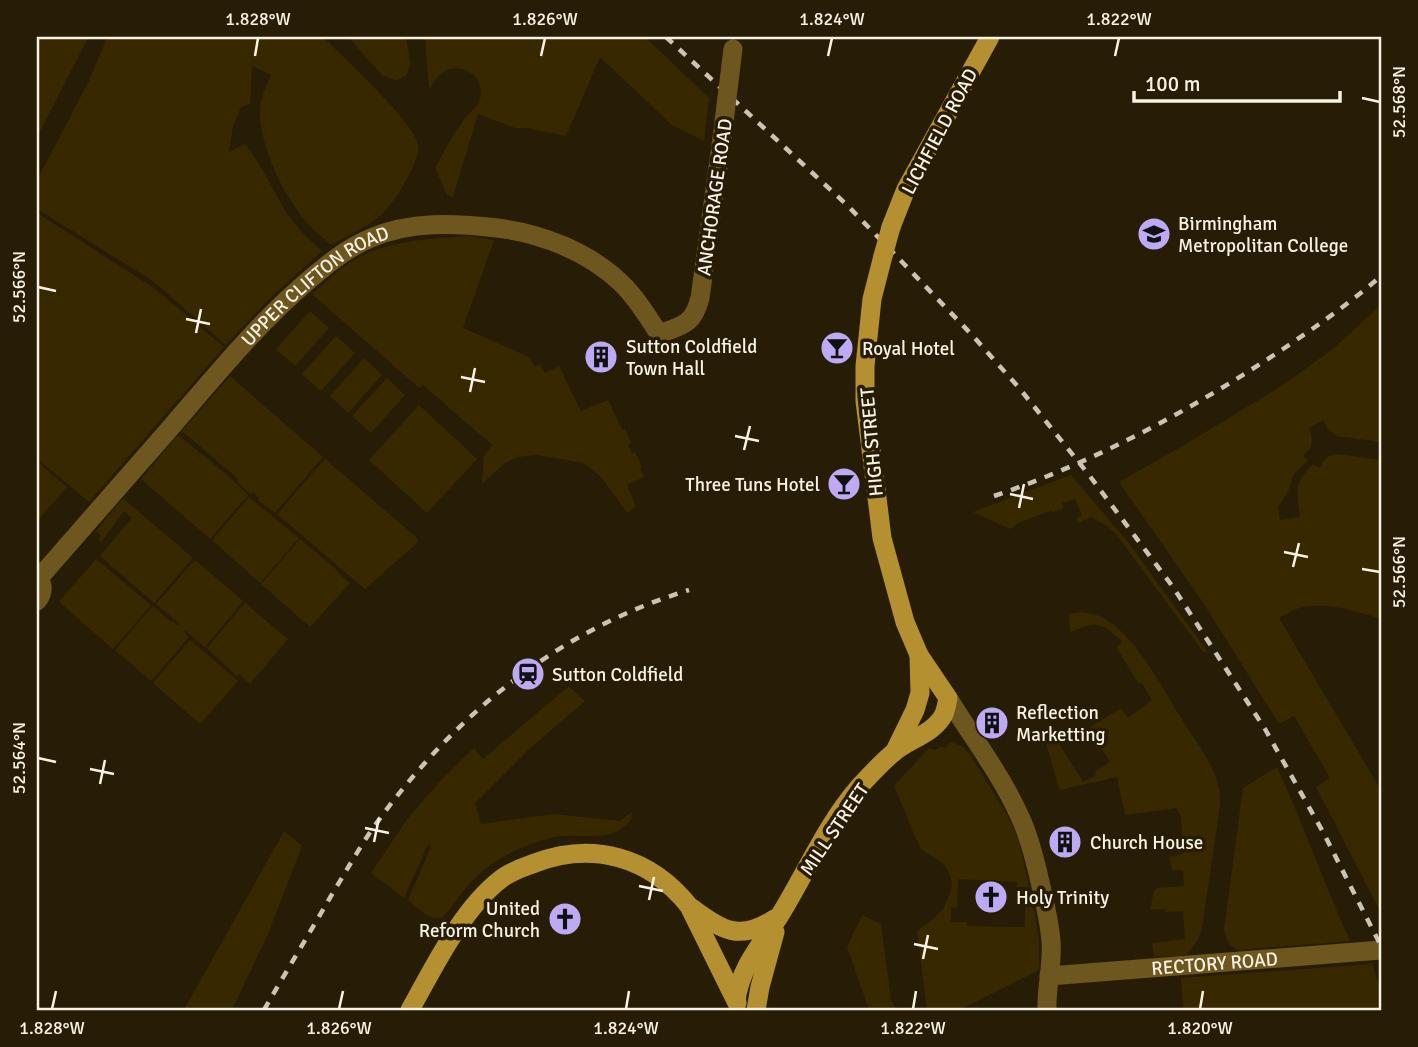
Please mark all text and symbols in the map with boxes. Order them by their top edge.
text: 1.828°W [225,8,291,30]
text: 1.826°W [512,8,578,30]
text: 1.824°W [799,8,865,30]
text: 1.822°W [1086,8,1152,30]
scale bar [1134,60,1341,104]
street label: LICHFIELD ROAD [897,64,983,199]
text: 52.568°N [1388,66,1410,138]
text: 100 m [1145,71,1200,97]
street label: ANCHORAGE ROAD [692,117,738,277]
place label: Birmingham Metropolitan College [1178,212,1348,258]
school or university icon: Birmingham Metropolitan College [1135,215,1173,253]
street label: UPPER CLIFTON ROAD [236,221,392,352]
text: 52.566°N [8,251,30,323]
bar icon: Royal Hotel [818,329,856,367]
place label: Sutton Coldfield Town Hall [626,335,757,381]
place label: Royal Hotel [862,337,955,361]
building icon: Sutton Coldfield Town Hall [582,338,620,376]
street label: HIGH STREET [855,386,889,497]
bar icon: Three Tuns Hotel [825,465,863,503]
place label: Three Tuns Hotel [685,473,820,497]
text: 52.566°N [1388,536,1410,608]
station icon: Sutton Coldfield [509,655,547,693]
place label: Sutton Coldfield [552,663,683,687]
place label: Reflection Marketting [1016,701,1106,747]
building icon: Reflection Marketting [973,704,1011,742]
text: 52.564°N [8,722,30,794]
street label: MILL STREET [795,778,875,880]
building icon: Church House [1046,823,1084,861]
place label: Church House [1090,831,1203,855]
church icon: Holy Trinity [972,878,1010,916]
place label: Holy Trinity [1016,886,1109,910]
place label: United Reform Church [419,897,540,943]
church icon: United Reform Church [546,900,584,938]
street label: RECTORY ROAD [1150,947,1279,981]
text: 1.828°W [19,1017,85,1039]
text: 1.826°W [306,1017,372,1039]
text: 1.824°W [593,1017,659,1039]
text: 1.822°W [880,1017,946,1039]
text: 1.820°W [1167,1017,1233,1039]

